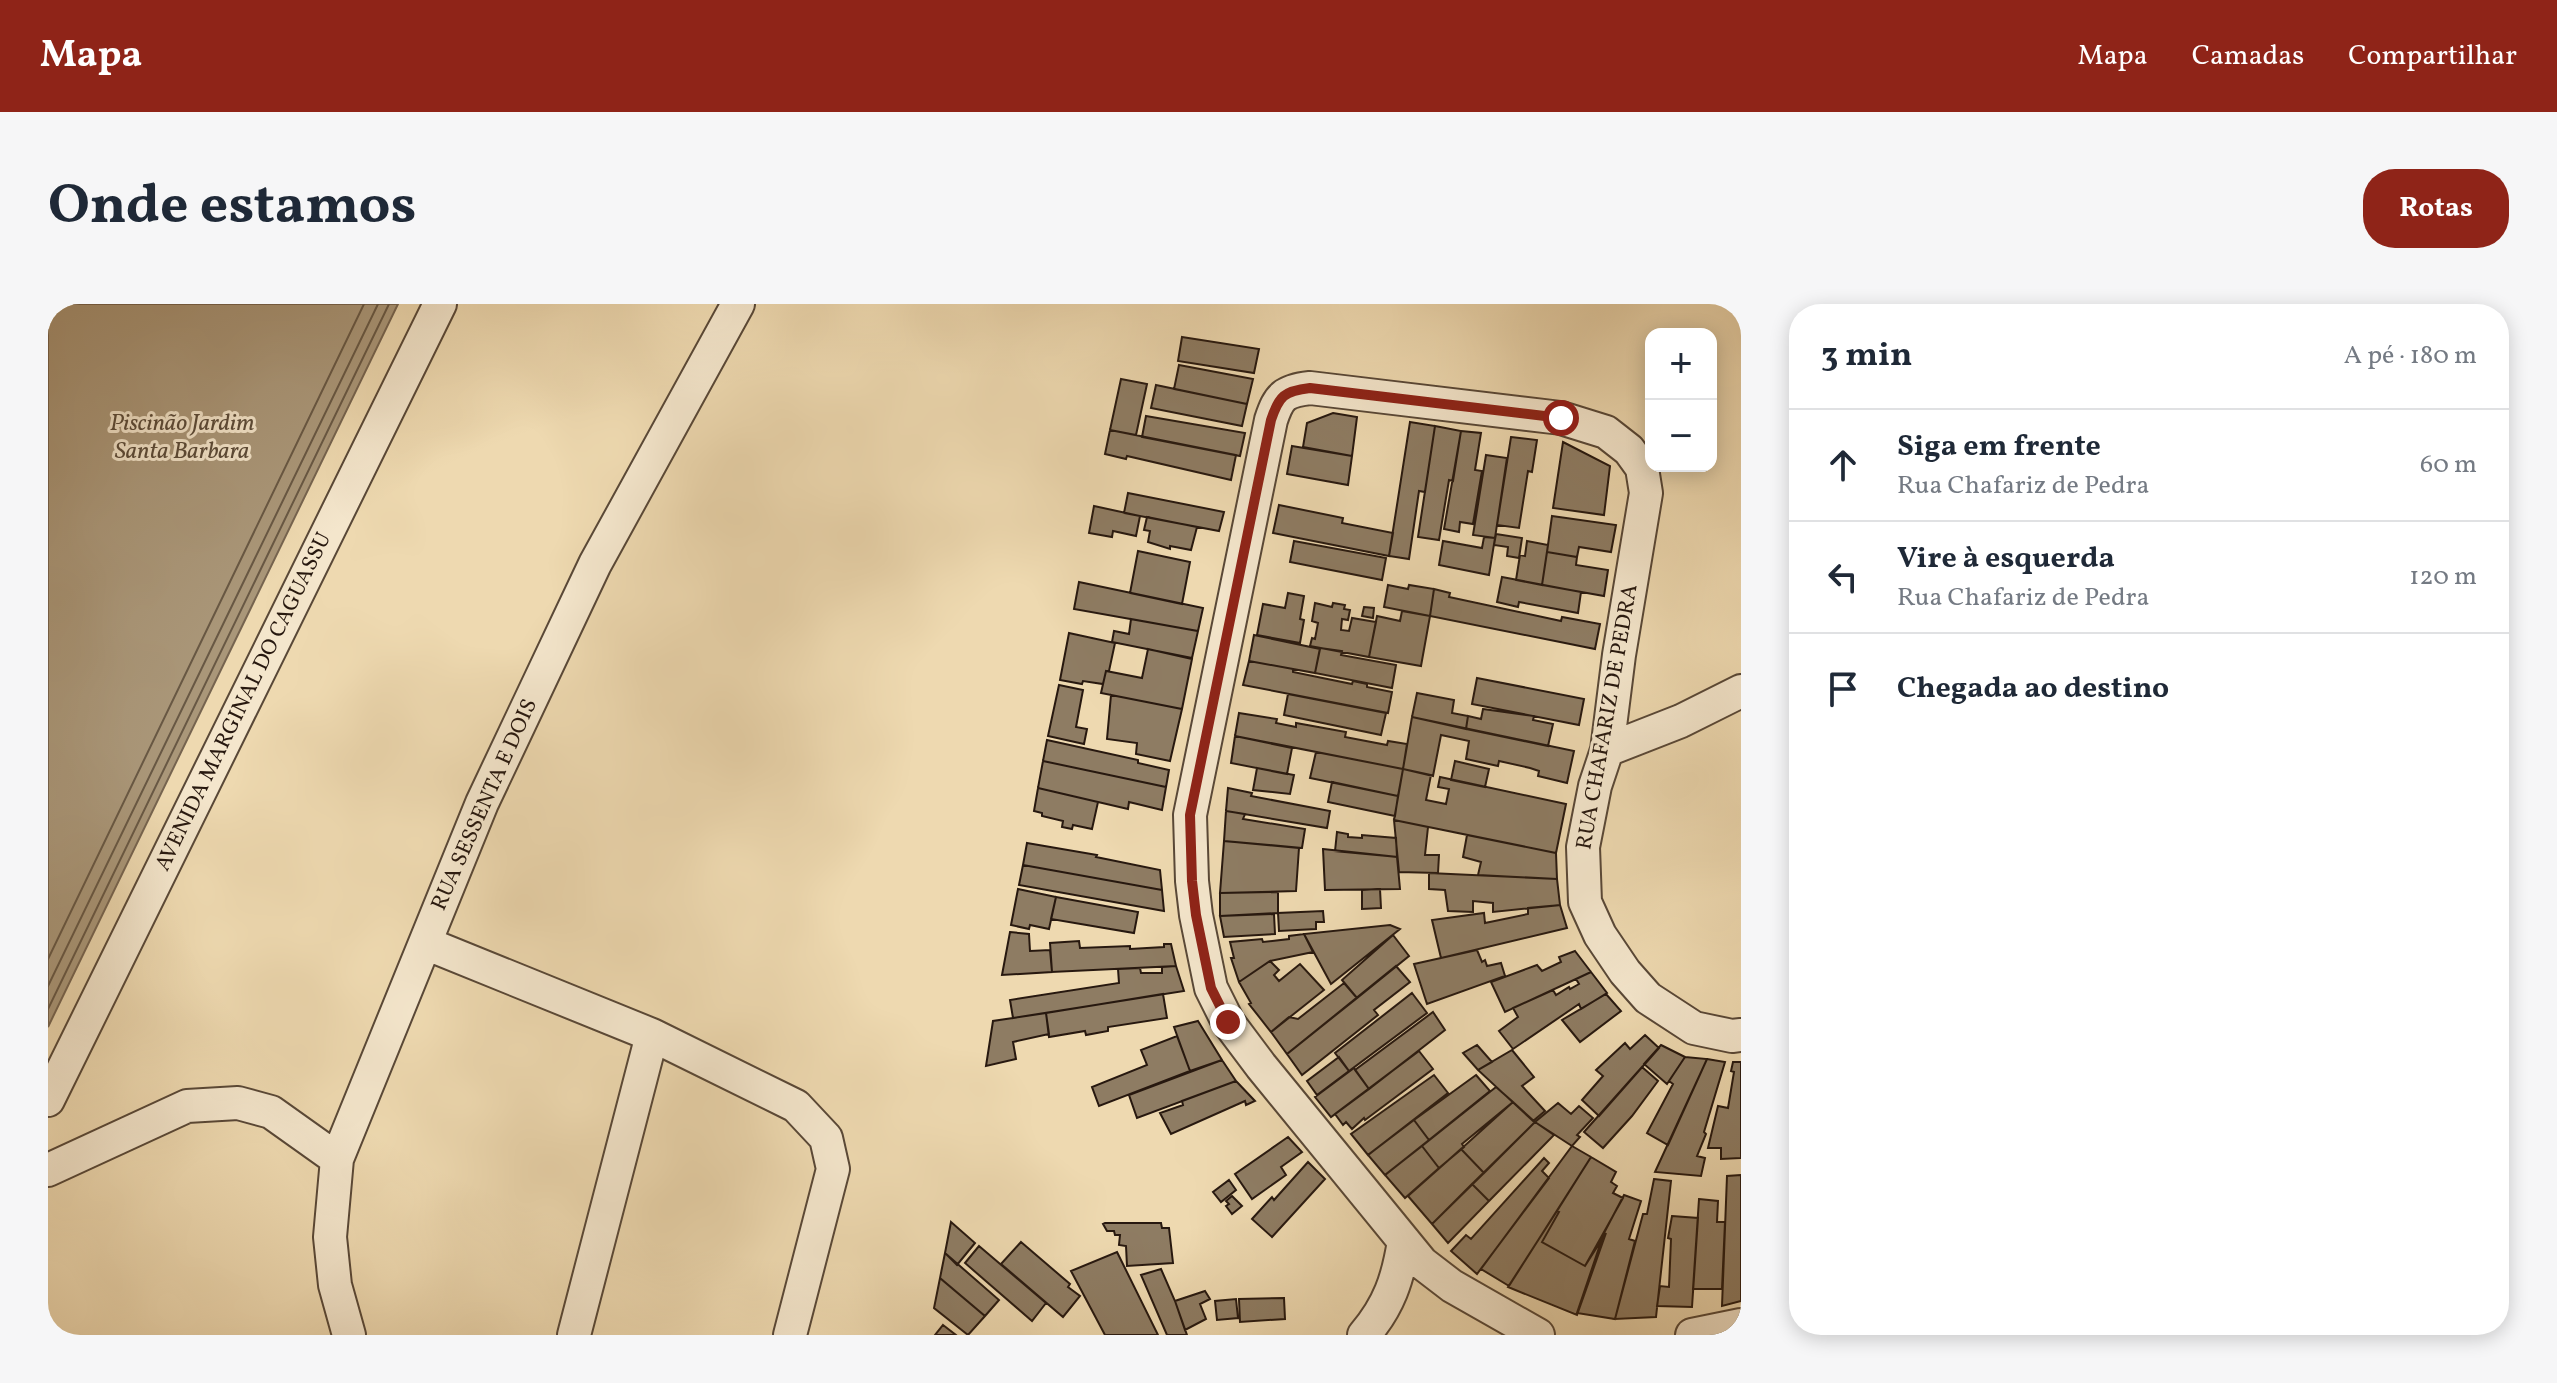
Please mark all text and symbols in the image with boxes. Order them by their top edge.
text: Mapa [40,30,142,83]
text: Mapa [2078,37,2148,76]
text: Camadas [2192,37,2304,76]
text: Compartilhar [2348,37,2517,76]
text: Onde estamos [48,169,417,247]
button: Rotas [2363,169,2509,248]
map controls [1645,328,1717,472]
button: + [1645,328,1717,400]
text: 3 min [1821,333,1912,380]
text: A pé · 180 m [2344,338,2477,374]
route start [1543,400,1579,436]
button: − [1645,400,1717,472]
water label: Piscinão Jardim Santa Barbara [110,407,254,469]
text: Siga em frente [1897,426,2101,468]
icon: ahead [1821,443,1865,487]
text: 60 m [2420,447,2477,483]
text: Rua Chafariz de Pedra [1897,468,2149,504]
street label: AVENIDA MARGINAL DO CAGUASSU [148,527,340,877]
text: Vire à esquerda [1897,538,2115,580]
icon: left [1821,555,1865,599]
text: 120 m [2409,559,2477,595]
text: Rua Chafariz de Pedra [1897,580,2149,616]
street label: RUA CHAFARIZ DE PEDRA [1569,582,1647,852]
icon: arrive [1821,667,1865,711]
text: Chegada ao destino [1897,668,2169,710]
street label: RUA SESSENTA E DOIS [424,694,546,916]
route end [1210,1004,1246,1040]

